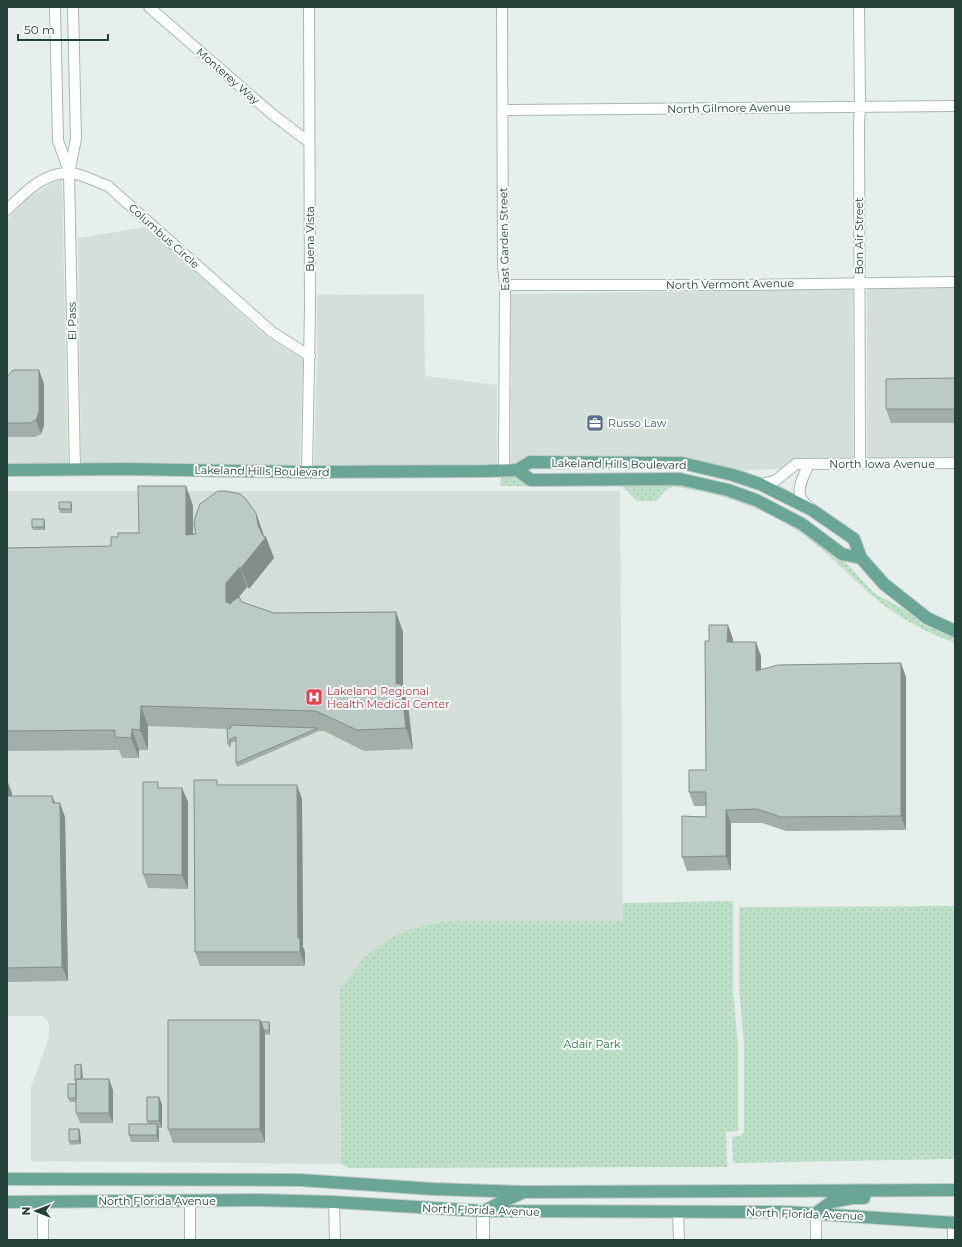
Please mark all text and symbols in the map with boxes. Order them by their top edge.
scale bar [18,16,108,42]
text: 50 m [24,22,55,37]
street label: Monterey Way [193,45,263,107]
street label: North Gilmore Avenue [667,100,791,116]
street label: East Garden Street [496,187,512,291]
street label: Bon Air Street [852,197,866,274]
street label: Columbus Circle [126,201,203,272]
street label: Buena Vista [303,206,317,272]
street label: North Vermont Avenue [666,276,795,292]
street label: El Pass [65,301,79,340]
office icon: Russo Law [585,413,605,433]
place label: Russo Law [608,416,667,430]
street label: Lakeland Hills Boulevard [551,456,687,472]
street label: North Iowa Avenue [829,457,935,471]
street label: Lakeland Hills Boulevard [194,463,330,479]
place label: Lakeland Regional Health Medical Center [327,684,450,711]
hospital icon: Lakeland Regional Health Medical Center [304,687,324,707]
park label: Adair Park [563,1037,621,1051]
north arrow [16,1191,56,1231]
street label: North Florida Avenue [98,1194,216,1208]
street label: North Florida Avenue [422,1201,540,1219]
street label: North Florida Avenue [746,1205,864,1223]
text: N [19,1207,33,1215]

